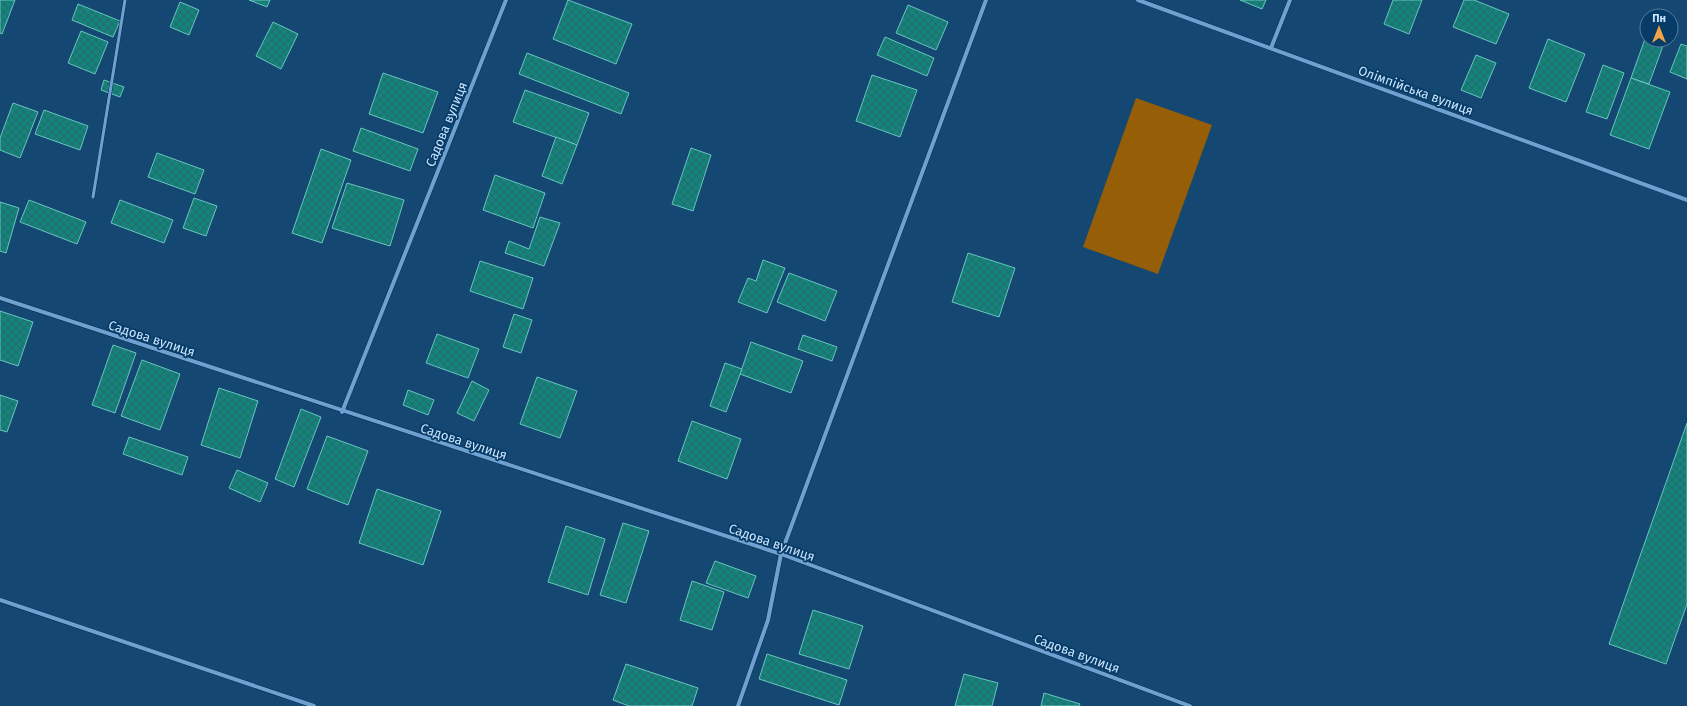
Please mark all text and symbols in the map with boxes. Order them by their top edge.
north arrow [1639,8,1679,48]
text: Пн [1652,12,1666,25]
street label: Олімпійська вулиця [1356,63,1475,118]
street label: Садова вулиця [423,80,470,169]
street label: Садова вулиця [107,317,197,360]
street label: Садова вулиця [419,420,509,463]
street label: Садова вулиця [727,521,817,564]
street label: Садова вулиця [1032,631,1122,676]

